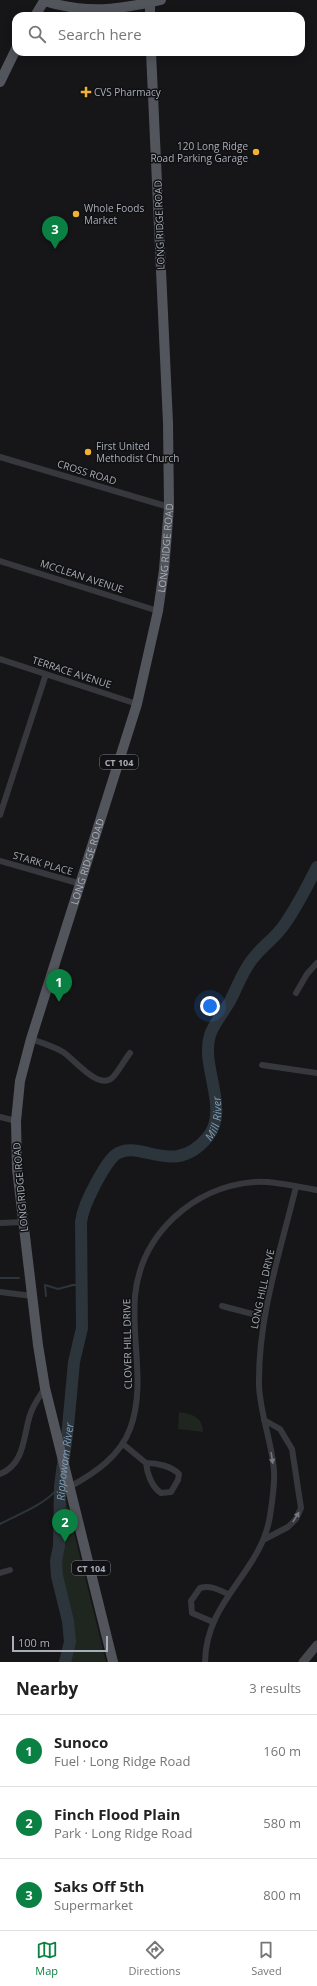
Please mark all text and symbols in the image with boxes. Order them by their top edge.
search box [12,12,305,56]
icon: search [26,23,48,45]
text: Search here [58,24,142,44]
place label: CVS Pharmacy [94,85,162,99]
marker: CVS Pharmacy [81,87,91,97]
place label: 120 Long Ridge Road Parking Garage [150,139,248,165]
marker: 120 Long Ridge Road Parking Garage [251,147,261,157]
street label: LONG RIDGE ROAD [150,180,168,270]
place label: Whole Foods Market [84,201,144,227]
marker: Whole Foods Market [71,209,81,219]
pin: 3 [42,216,68,249]
place label: First United Methodist Church [96,439,179,465]
marker: First United Methodist Church [83,447,93,457]
street label: CROSS ROAD [56,456,118,488]
street label: LONG RIDGE ROAD [154,503,176,594]
street label: MCCLEAN AVENUE [38,556,126,596]
street label: TERRACE AVENUE [31,653,113,691]
road number: CT 104 [100,755,138,769]
street label: LONG RIDGE ROAD [67,817,107,906]
street label: STARK PLACE [11,848,75,878]
pin: 1 [46,969,72,1002]
your location [200,996,220,1016]
water label: Mill River [201,1095,224,1143]
street label: LONG RIDGE ROAD [9,1142,31,1232]
street label: LONG HILL DRIVE [247,1248,277,1330]
street label: CLOVER HILL DRIVE [119,1299,135,1389]
water label: Rippowam River [52,1421,76,1501]
one-way arrow [269,1452,275,1464]
pin: 2 [52,1509,78,1542]
one-way arrow [292,1511,299,1523]
road number: CT 104 [72,1561,110,1575]
scale bar [12,1634,108,1653]
text: 100 m [18,1635,50,1650]
text: Nearby [16,1677,78,1700]
text: 3 results [249,1679,301,1697]
text: Sunoco [54,1732,108,1752]
text: 1 [25,1742,33,1760]
text: 160 m [263,1742,301,1760]
text: Fuel · Long Ridge Road [54,1752,190,1770]
text: Finch Flood Plain [54,1804,180,1824]
text: 2 [25,1814,33,1832]
text: 580 m [263,1814,301,1832]
text: Park · Long Ridge Road [54,1824,192,1842]
text: Saks Off 5th [54,1876,144,1896]
text: 3 [25,1886,33,1904]
text: 800 m [263,1886,301,1904]
text: Supermarket [54,1896,133,1914]
tab: Map [35,1939,58,1978]
tab: Directions [129,1939,181,1978]
tab: Saved [251,1939,282,1978]

